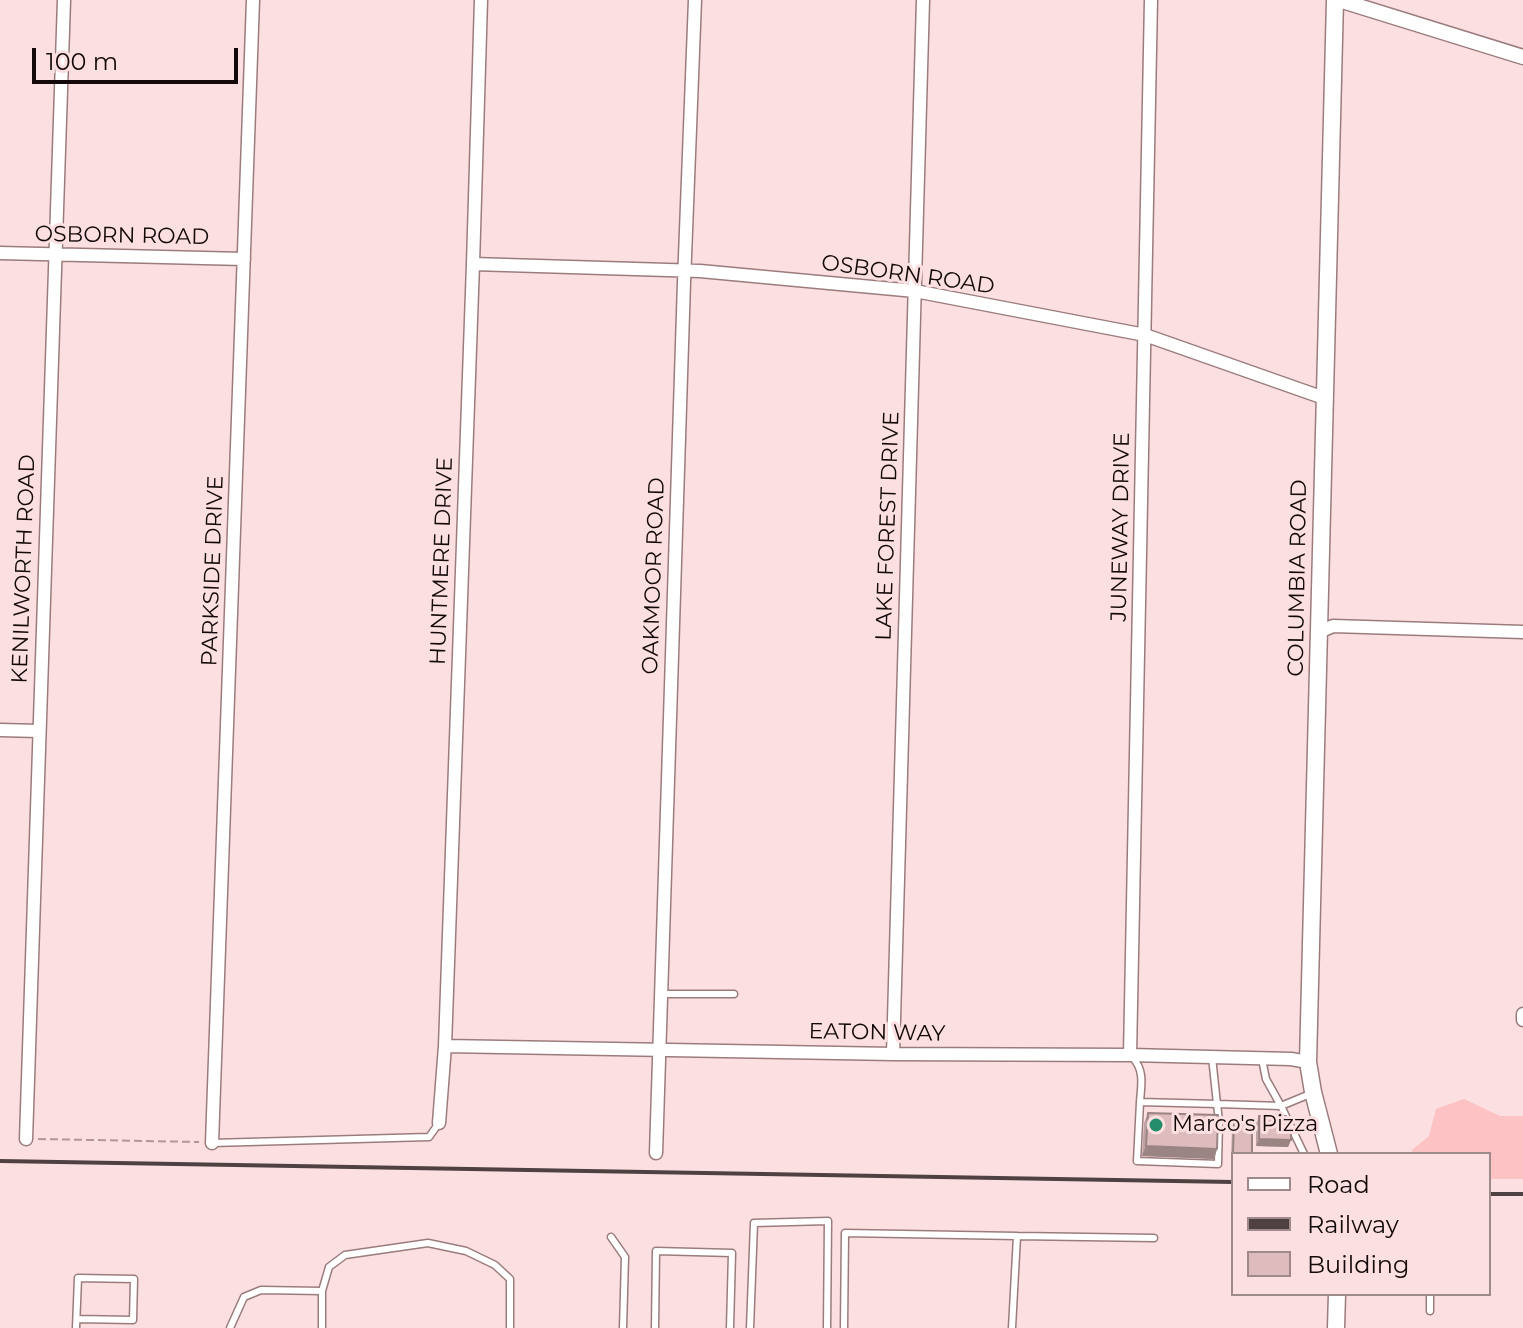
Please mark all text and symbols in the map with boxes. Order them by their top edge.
scale bar [36,32,242,82]
text: 100 m [46,47,118,76]
street label: OSBORN ROAD [34,221,210,251]
street label: OSBORN ROAD [820,250,996,300]
street label: LAKE FOREST DRIVE [871,411,905,641]
street label: JUNEWAY DRIVE [1106,432,1136,622]
street label: KENILWORTH ROAD [7,454,41,684]
street label: HUNTMERE DRIVE [425,457,459,665]
street label: PARKSIDE DRIVE [196,475,230,667]
street label: OAKMOOR ROAD [637,477,671,675]
street label: COLUMBIA ROAD [1283,479,1313,677]
street label: EATON WAY [808,1019,946,1047]
place label: Marco's Pizza [1172,1112,1318,1138]
marker: Marco's Pizza [1147,1116,1165,1134]
legend [1231,1152,1491,1296]
text: Road [1307,1170,1370,1199]
text: Railway [1307,1210,1399,1239]
text: Building [1307,1250,1410,1279]

